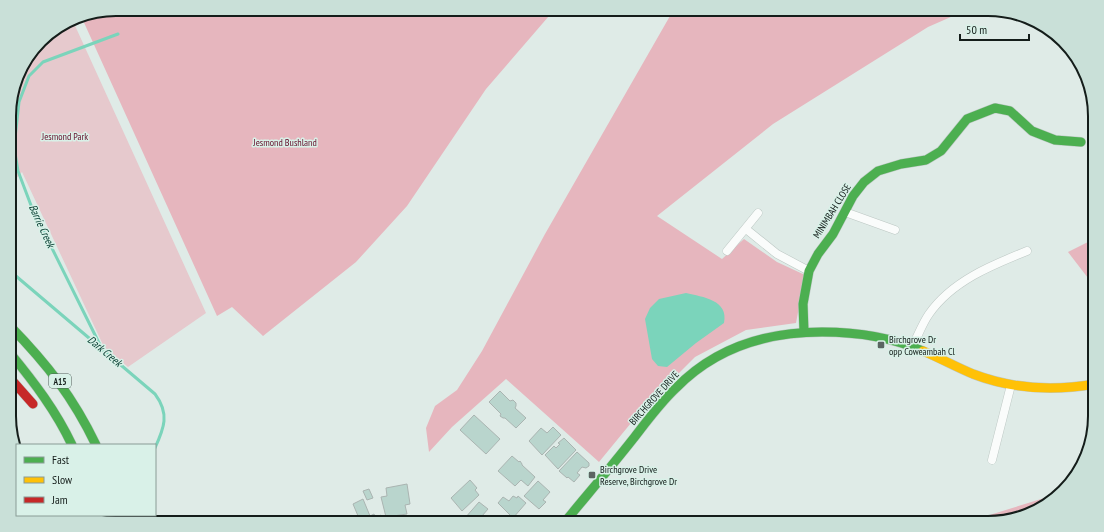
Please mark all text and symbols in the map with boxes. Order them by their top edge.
scale bar [960,16,1029,42]
text: 50 m [966,22,987,37]
park label: Jesmond Park [41,130,88,143]
park label: Jesmond Bushland [252,136,317,149]
street label: MINIMBAH CLOSE [810,181,854,241]
water label: Barrie Creek [26,202,59,251]
water label: Dark Creek [85,333,126,371]
place label: Birchgrove Dr opp Coweambah Cl [889,333,956,358]
marker: Birchgrove Dr opp Coweambah Cl [876,340,886,350]
street label: BIRCHGROVE DRIVE [626,368,682,428]
road number: A15 [49,374,71,388]
legend [16,444,156,516]
text: Fast [52,452,70,467]
place label: Birchgrove Drive Reserve, Birchgrove Dr [600,463,677,488]
marker: Birchgrove Drive Reserve, Birchgrove Dr [587,470,597,480]
text: Slow [52,472,73,487]
text: Jam [51,492,68,507]

